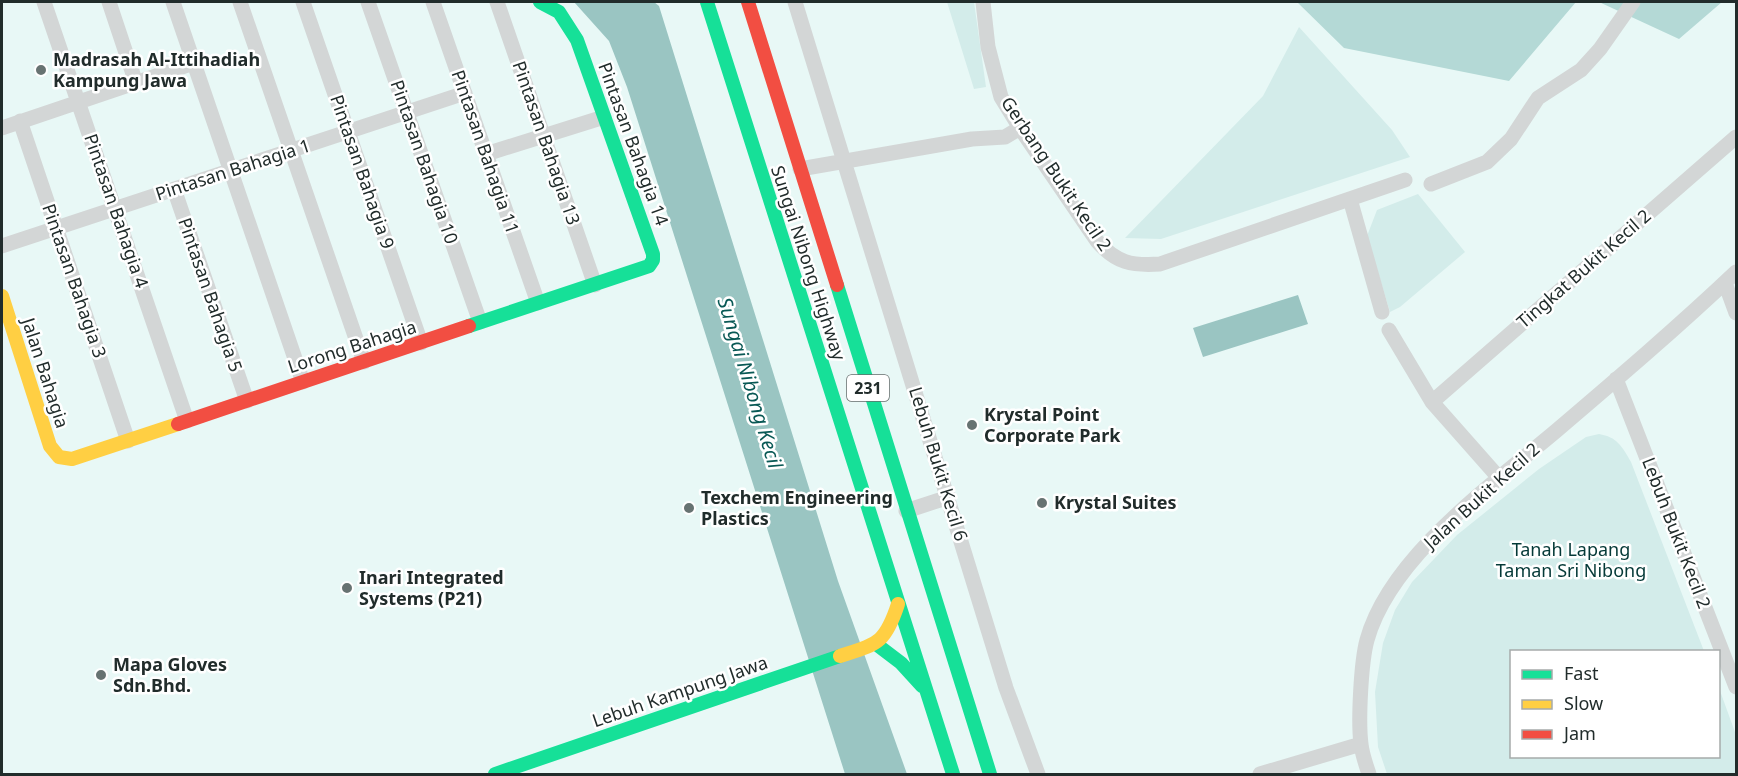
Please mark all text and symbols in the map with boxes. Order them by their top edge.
place label: Madrasah Al-Ittihadiah Kampung Jawa [53,47,260,92]
street label: Pintasan Bahagia 13 [508,58,586,228]
street label: Pintasan Bahagia 14 [593,59,675,229]
marker: Madrasah Al-Ittihadiah Kampung Jawa [34,63,48,77]
street label: Pintasan Bahagia 11 [447,67,525,237]
street label: Pintasan Bahagia 10 [386,77,464,247]
street label: Pintasan Bahagia 9 [325,91,401,252]
street label: Gerbang Bukit Kecil 2 [996,92,1117,255]
street label: Pintasan Bahagia 4 [79,130,155,291]
street label: Pintasan Bahagia 1 [152,133,313,205]
street label: Sungai Nibong Highway [766,162,852,364]
street label: Pintasan Bahagia 3 [37,200,113,361]
street label: Tingkat Bukit Kecil 2 [1511,203,1655,333]
street label: Pintasan Bahagia 5 [173,214,249,375]
water label: Sungai Nibong Kecil [712,294,790,473]
street label: Jalan Bahagia [16,313,75,431]
street label: Lorong Bahagia [284,314,419,378]
road number: 231 [847,375,889,401]
street label: Lebuh Bukit Kecil 6 [904,384,974,544]
place label: Krystal Point Corporate Park [984,402,1121,447]
marker: Krystal Point Corporate Park [965,418,979,432]
street label: Jalan Bukit Kecil 2 [1417,437,1544,555]
street label: Lebuh Bukit Kecil 2 [1637,454,1717,612]
place label: Texchem Engineering Plastics [701,485,893,530]
place label: Krystal Suites [1054,490,1177,514]
marker: Krystal Suites [1035,496,1049,510]
marker: Texchem Engineering Plastics [682,501,696,515]
park label: Tanah Lapang Taman Sri Nibong [1496,537,1646,582]
place label: Inari Integrated Systems (P21) [359,565,504,610]
marker: Inari Integrated Systems (P21) [340,581,354,595]
street label: Lebuh Kampung Jawa [589,650,771,732]
legend [1510,650,1720,758]
place label: Mapa Gloves Sdn.Bhd. [113,652,227,697]
text: Fast [1564,661,1599,685]
marker: Mapa Gloves Sdn.Bhd. [94,668,108,682]
text: Slow [1564,691,1603,715]
text: Jam [1562,721,1596,745]

